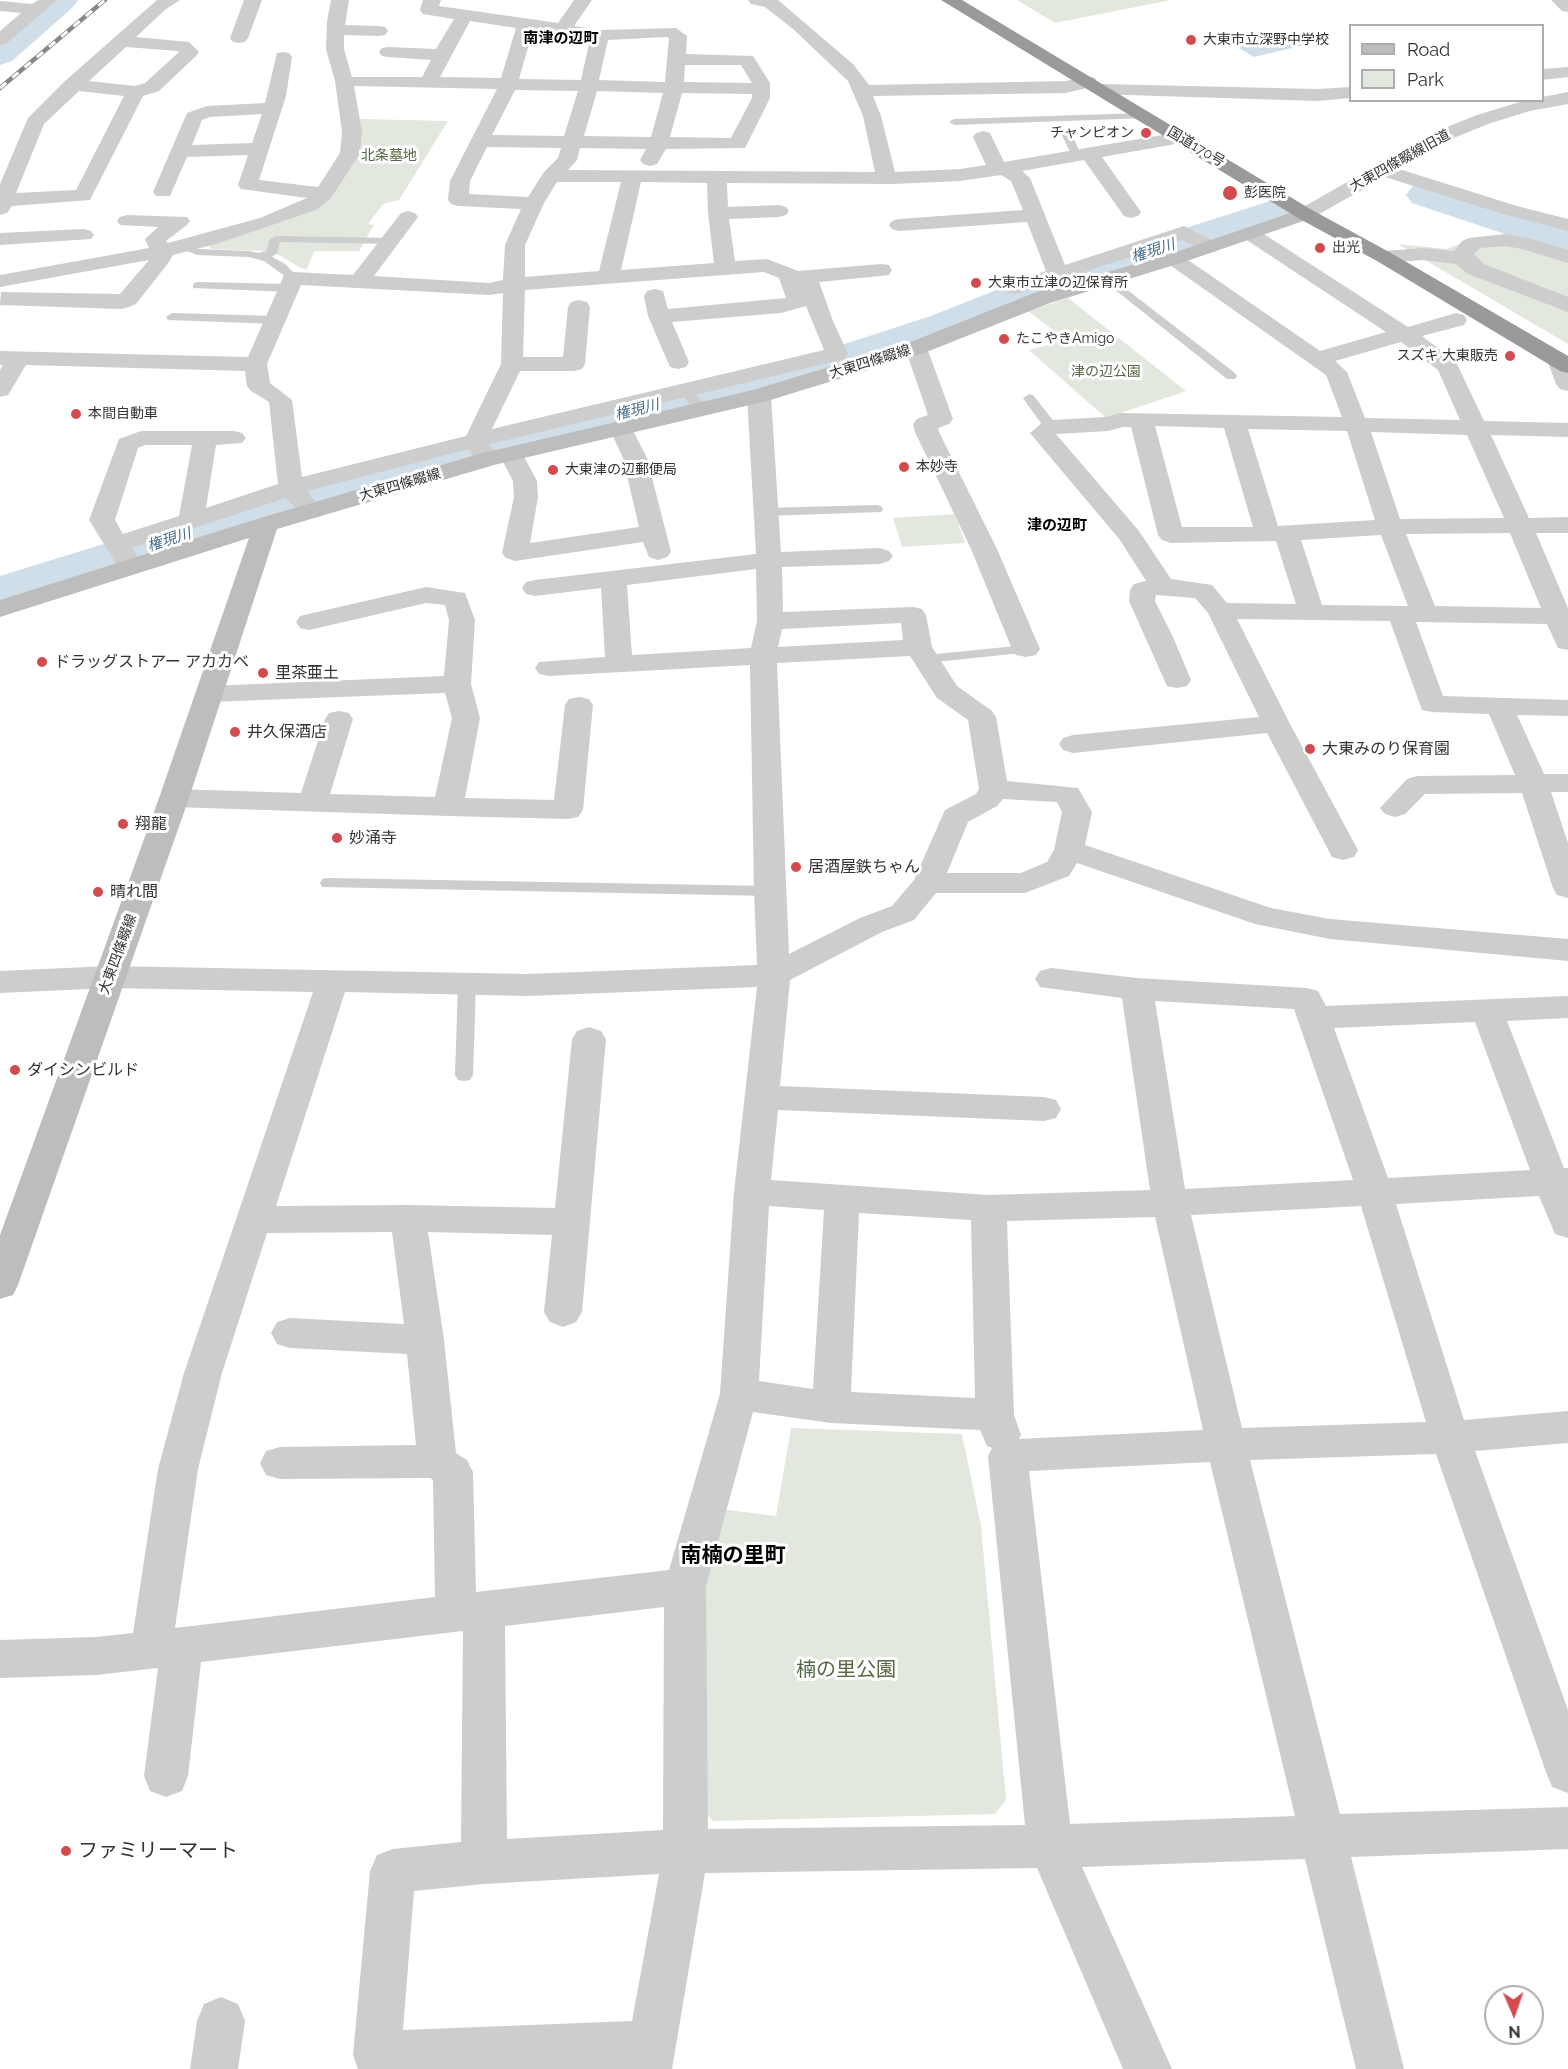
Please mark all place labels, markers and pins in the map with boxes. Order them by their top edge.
place label: 大東市立深野中学校 [1203,32,1329,48]
marker: 大東市立深野中学校 [1184,33,1198,47]
place label: チャンピオン [1050,125,1134,141]
marker: チャンピオン [1139,126,1153,140]
marker: 彭医院 [1221,184,1239,202]
place label: 彭医院 [1244,185,1286,201]
place label: 出光 [1332,240,1360,256]
marker: 出光 [1313,241,1327,255]
place label: 大東市立津の辺保育所 [988,275,1128,291]
marker: 大東市立津の辺保育所 [969,276,983,290]
place label: たこやきAmigo [1016,331,1114,347]
marker: たこやきAmigo [997,332,1011,346]
place label: スズキ 大東販売 [1396,348,1498,364]
marker: スズキ 大東販売 [1503,349,1517,363]
place label: 本間自動車 [88,406,158,422]
marker: 本間自動車 [69,407,83,421]
place label: 本妙寺 [916,459,958,475]
marker: 本妙寺 [897,460,911,474]
place label: 大東津の辺郵便局 [565,462,677,478]
marker: 大東津の辺郵便局 [546,463,560,477]
place label: ドラッグストアー アカカベ [54,652,249,672]
marker: ドラッグストアー アカカベ [35,655,49,669]
place label: 里茶亜土 [275,663,339,683]
marker: 里茶亜土 [256,666,270,680]
place label: 井久保酒店 [247,722,327,742]
marker: 井久保酒店 [228,725,242,739]
place label: 大東みのり保育園 [1322,739,1450,759]
marker: 大東みのり保育園 [1303,742,1317,756]
place label: 翔龍 [135,814,167,834]
marker: 翔龍 [116,817,130,831]
place label: 妙涌寺 [349,828,397,848]
marker: 妙涌寺 [330,831,344,845]
place label: 居酒屋鉄ちゃん [808,857,920,877]
marker: 居酒屋鉄ちゃん [789,860,803,874]
place label: 晴れ間 [110,882,158,902]
marker: 晴れ間 [91,885,105,899]
place label: ダイシンビルド [27,1060,139,1080]
marker: ダイシンビルド [8,1063,22,1077]
place label: ファミリーマート [78,1839,238,1863]
marker: ファミリーマート [59,1844,73,1858]

